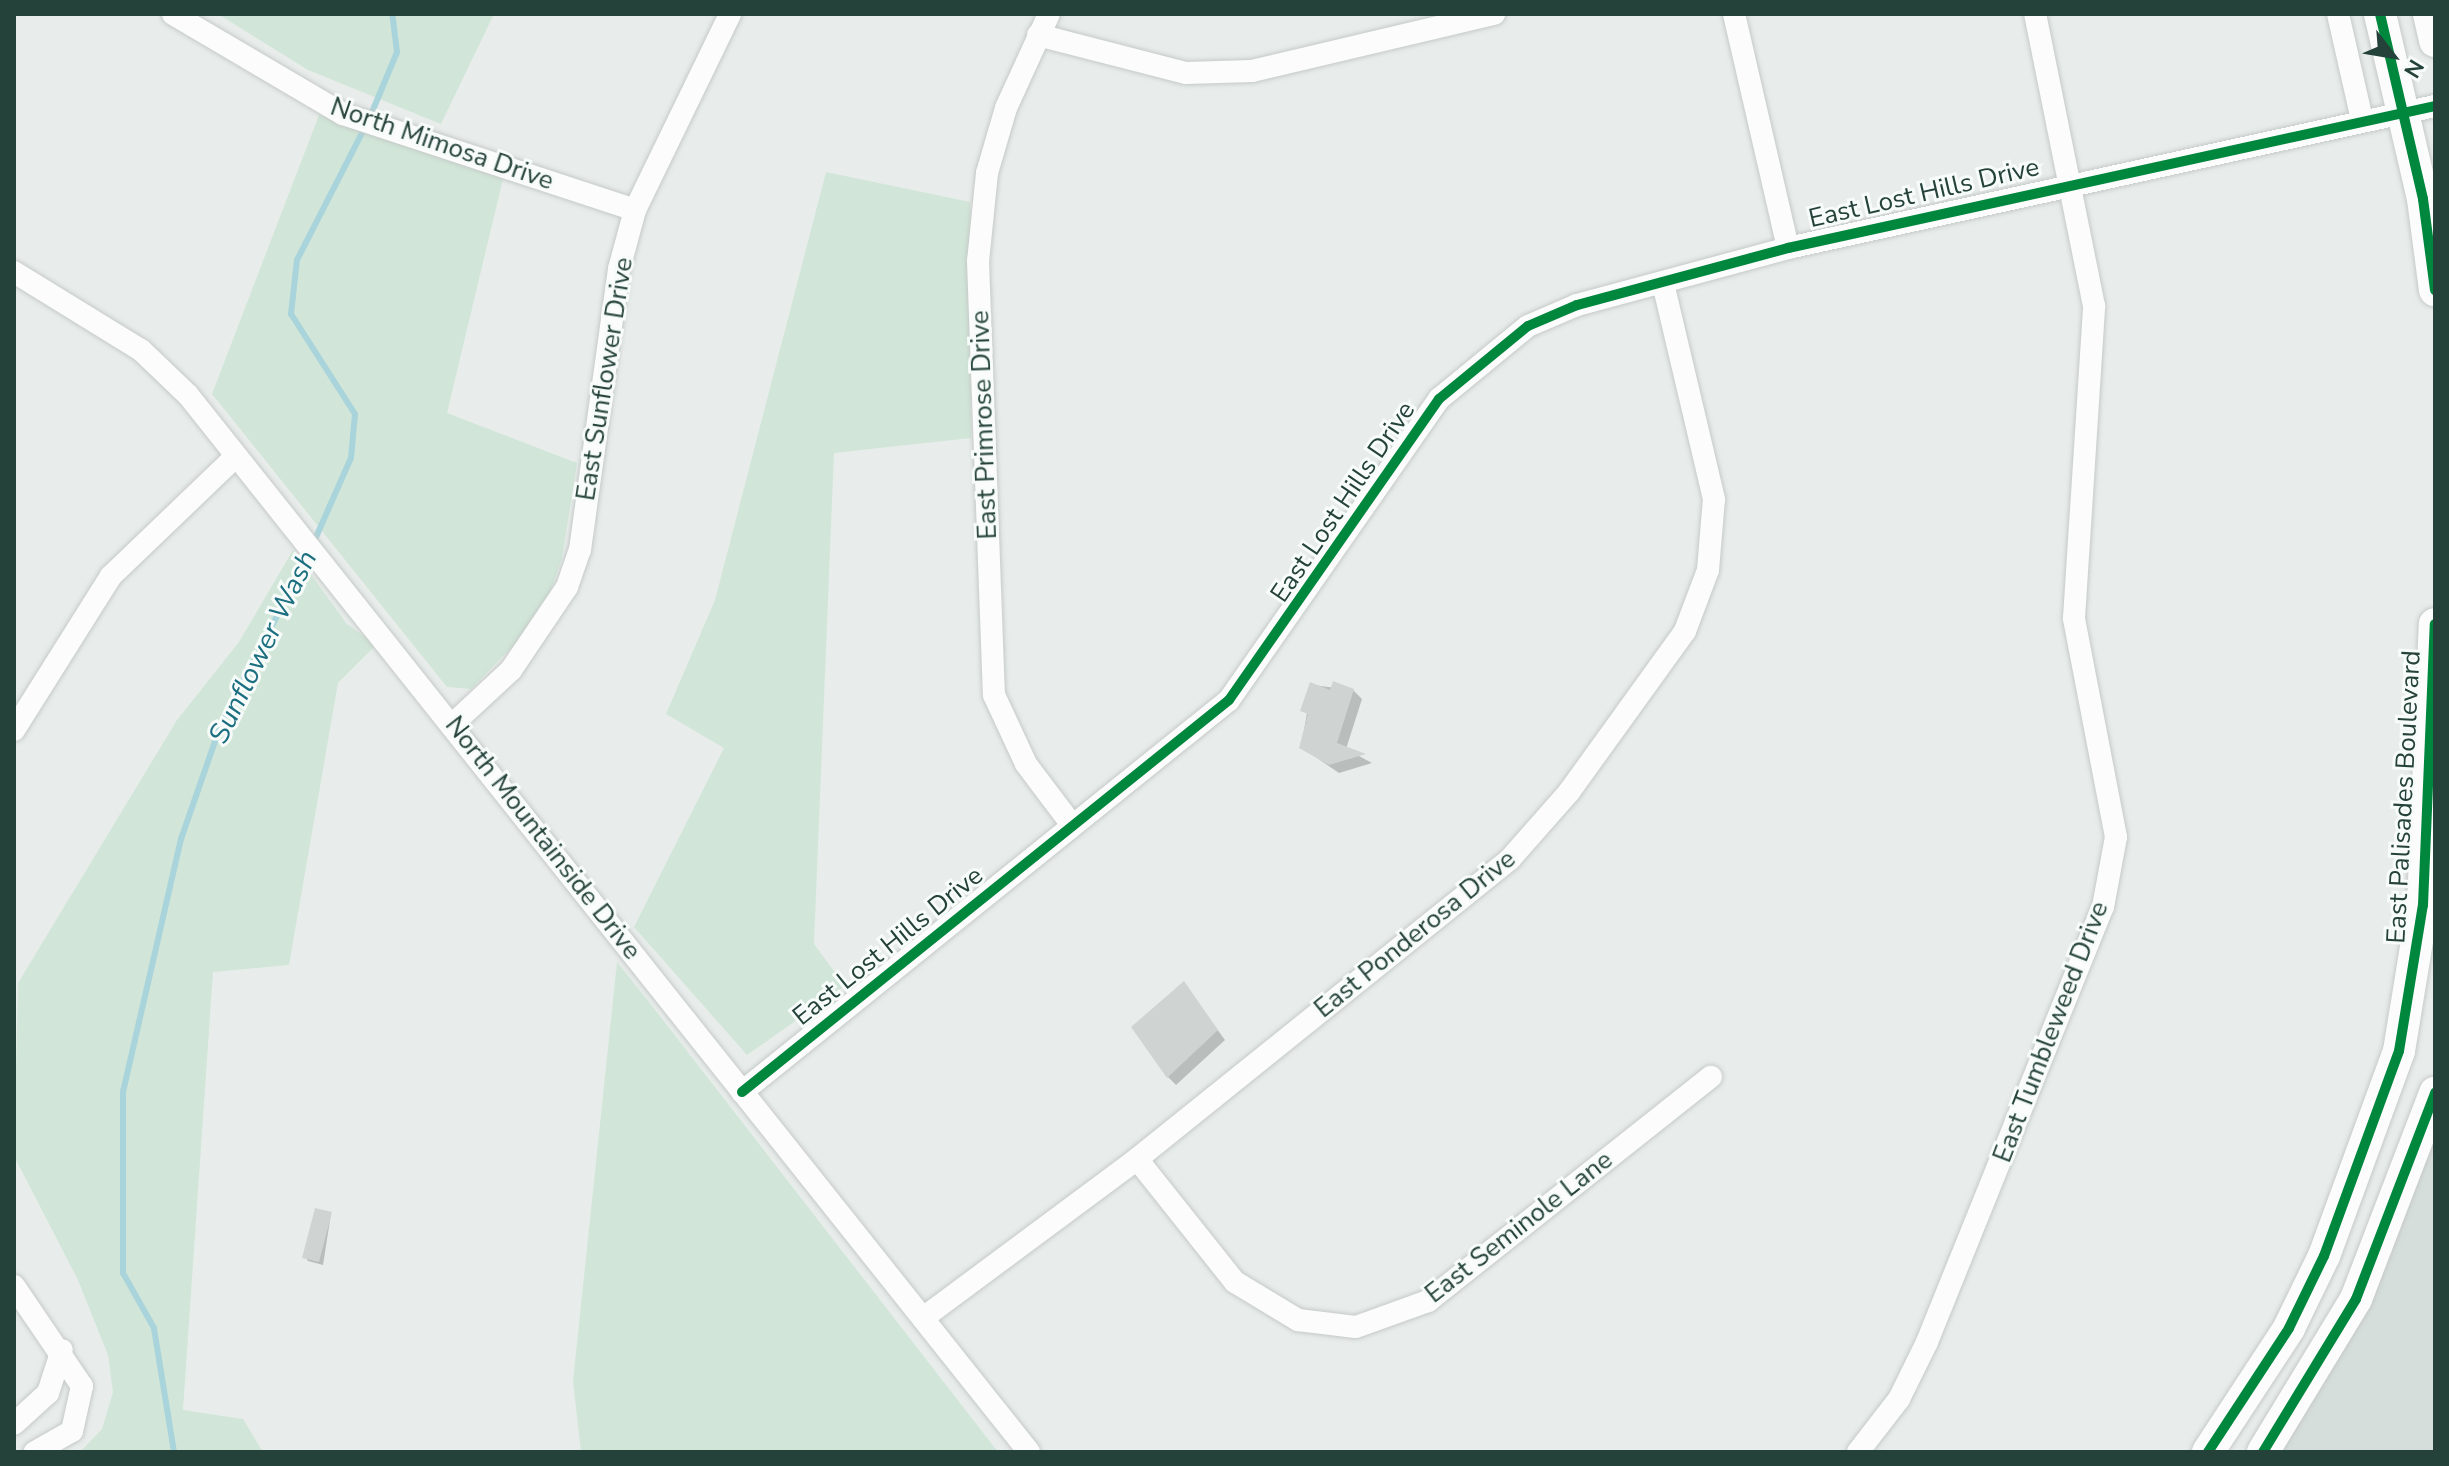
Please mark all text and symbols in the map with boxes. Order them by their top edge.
north arrow [2353,16,2433,96]
text: N [2396,54,2431,83]
street label: North Mimosa Drive [326,91,558,197]
street label: East Lost Hills Drive [1806,151,2042,235]
street label: East Sunflower Drive [570,255,640,503]
street label: East Primrose Drive [964,310,1004,540]
street label: East Lost Hills Drive [1264,396,1422,608]
water label: Sunflower Wash [202,545,324,749]
street label: East Palisades Boulevard [2381,650,2427,944]
street label: North Mountainside Drive [438,710,648,966]
street label: East Ponderosa Drive [1308,843,1522,1025]
street label: East Lost Hills Drive [787,860,989,1032]
street label: East Tumbleweed Drive [1987,897,2115,1167]
street label: East Seminole Lane [1419,1144,1619,1310]

